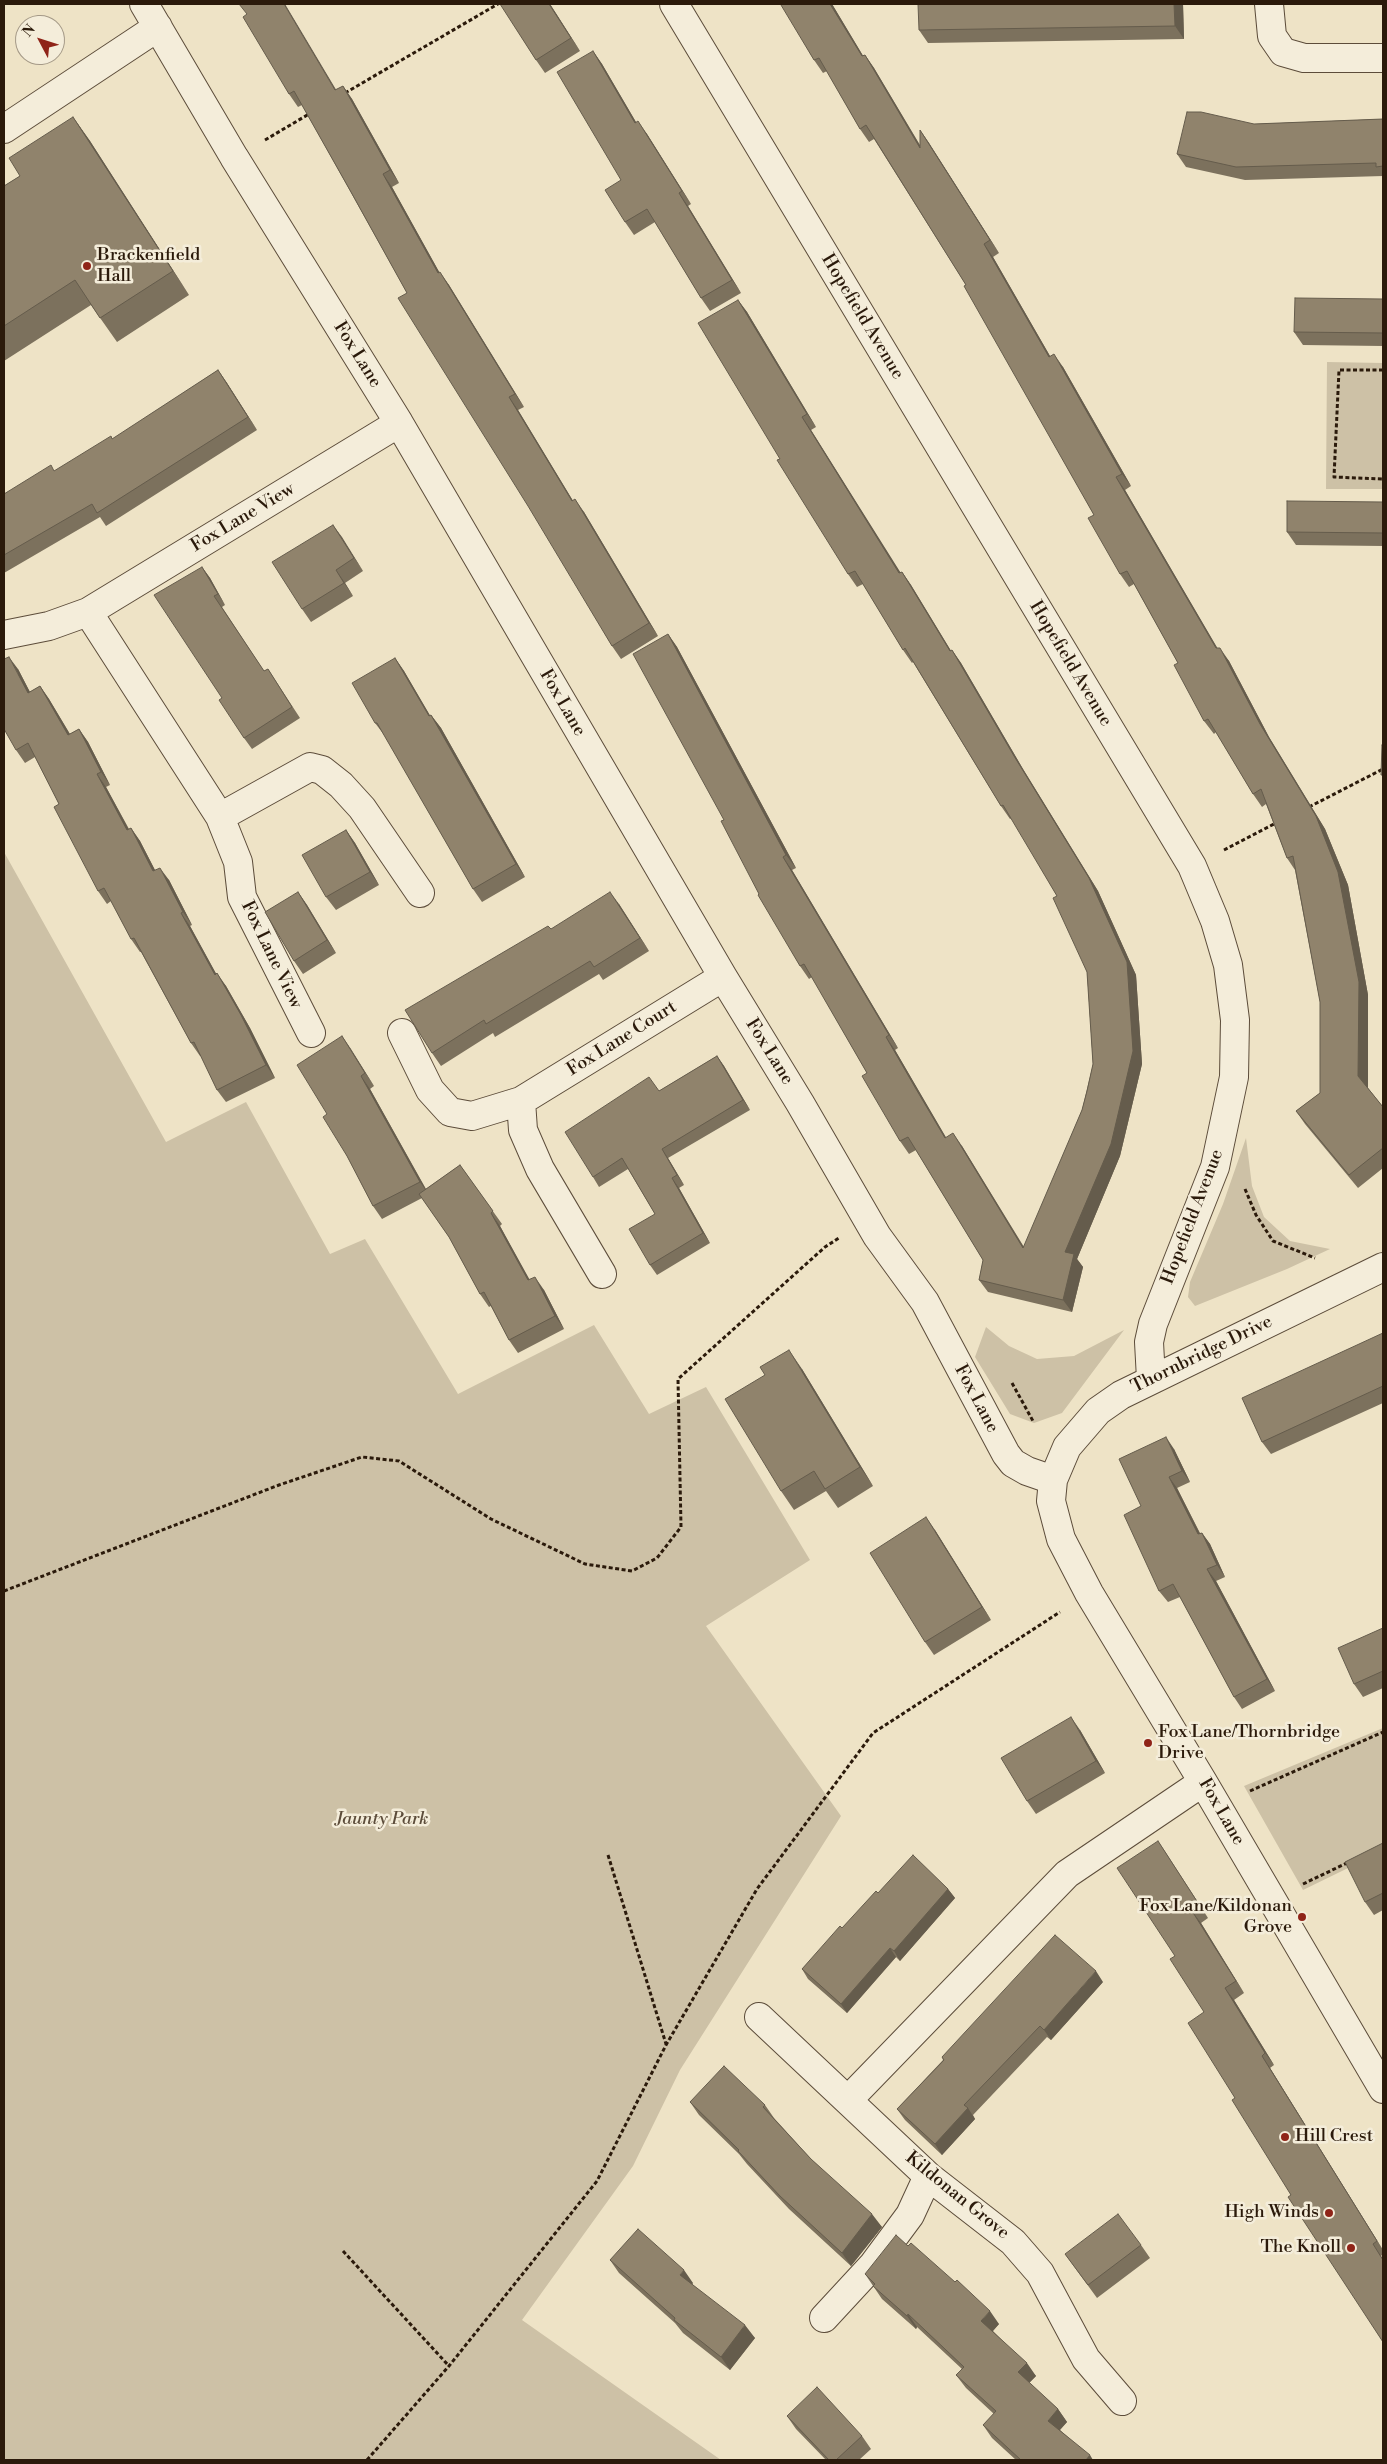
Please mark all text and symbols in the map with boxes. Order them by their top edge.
north arrow [15,15,65,65]
text: N [19,21,40,41]
place label: Brackenfield Hall [97,245,200,288]
street label: Hopefield Avenue [816,250,908,384]
marker: Brackenfield Hall [81,260,93,272]
street label: Fox Lane [328,318,386,392]
street label: Fox Lane View [187,479,299,557]
street label: Hopefield Avenue [1024,597,1116,731]
street label: Fox Lane [534,666,590,740]
street label: Fox Lane View [236,898,306,1012]
street label: Fox Lane Court [563,997,681,1081]
street label: Fox Lane [740,1015,798,1089]
street label: Hopefield Avenue [1157,1147,1229,1287]
street label: Thornbridge Drive [1128,1311,1276,1399]
street label: Fox Lane [949,1361,1003,1437]
place label: Fox Lane/Thornbridge Drive [1158,1722,1340,1765]
marker: Fox Lane/Thornbridge Drive [1142,1737,1154,1749]
street label: Fox Lane [1193,1775,1249,1849]
park label: Jaunty Park [336,1809,428,1831]
place label: Fox Lane/Kildonan Grove [1139,1896,1292,1938]
marker: Fox Lane/Kildonan Grove [1296,1911,1308,1923]
place label: Hill Crest [1295,2126,1373,2148]
marker: Hill Crest [1279,2131,1291,2143]
street label: Kildonan Grove [901,2148,1013,2244]
place label: High Winds [1224,2202,1319,2224]
marker: High Winds [1323,2207,1335,2219]
place label: The Knoll [1261,2237,1341,2259]
marker: The Knoll [1345,2242,1357,2254]

